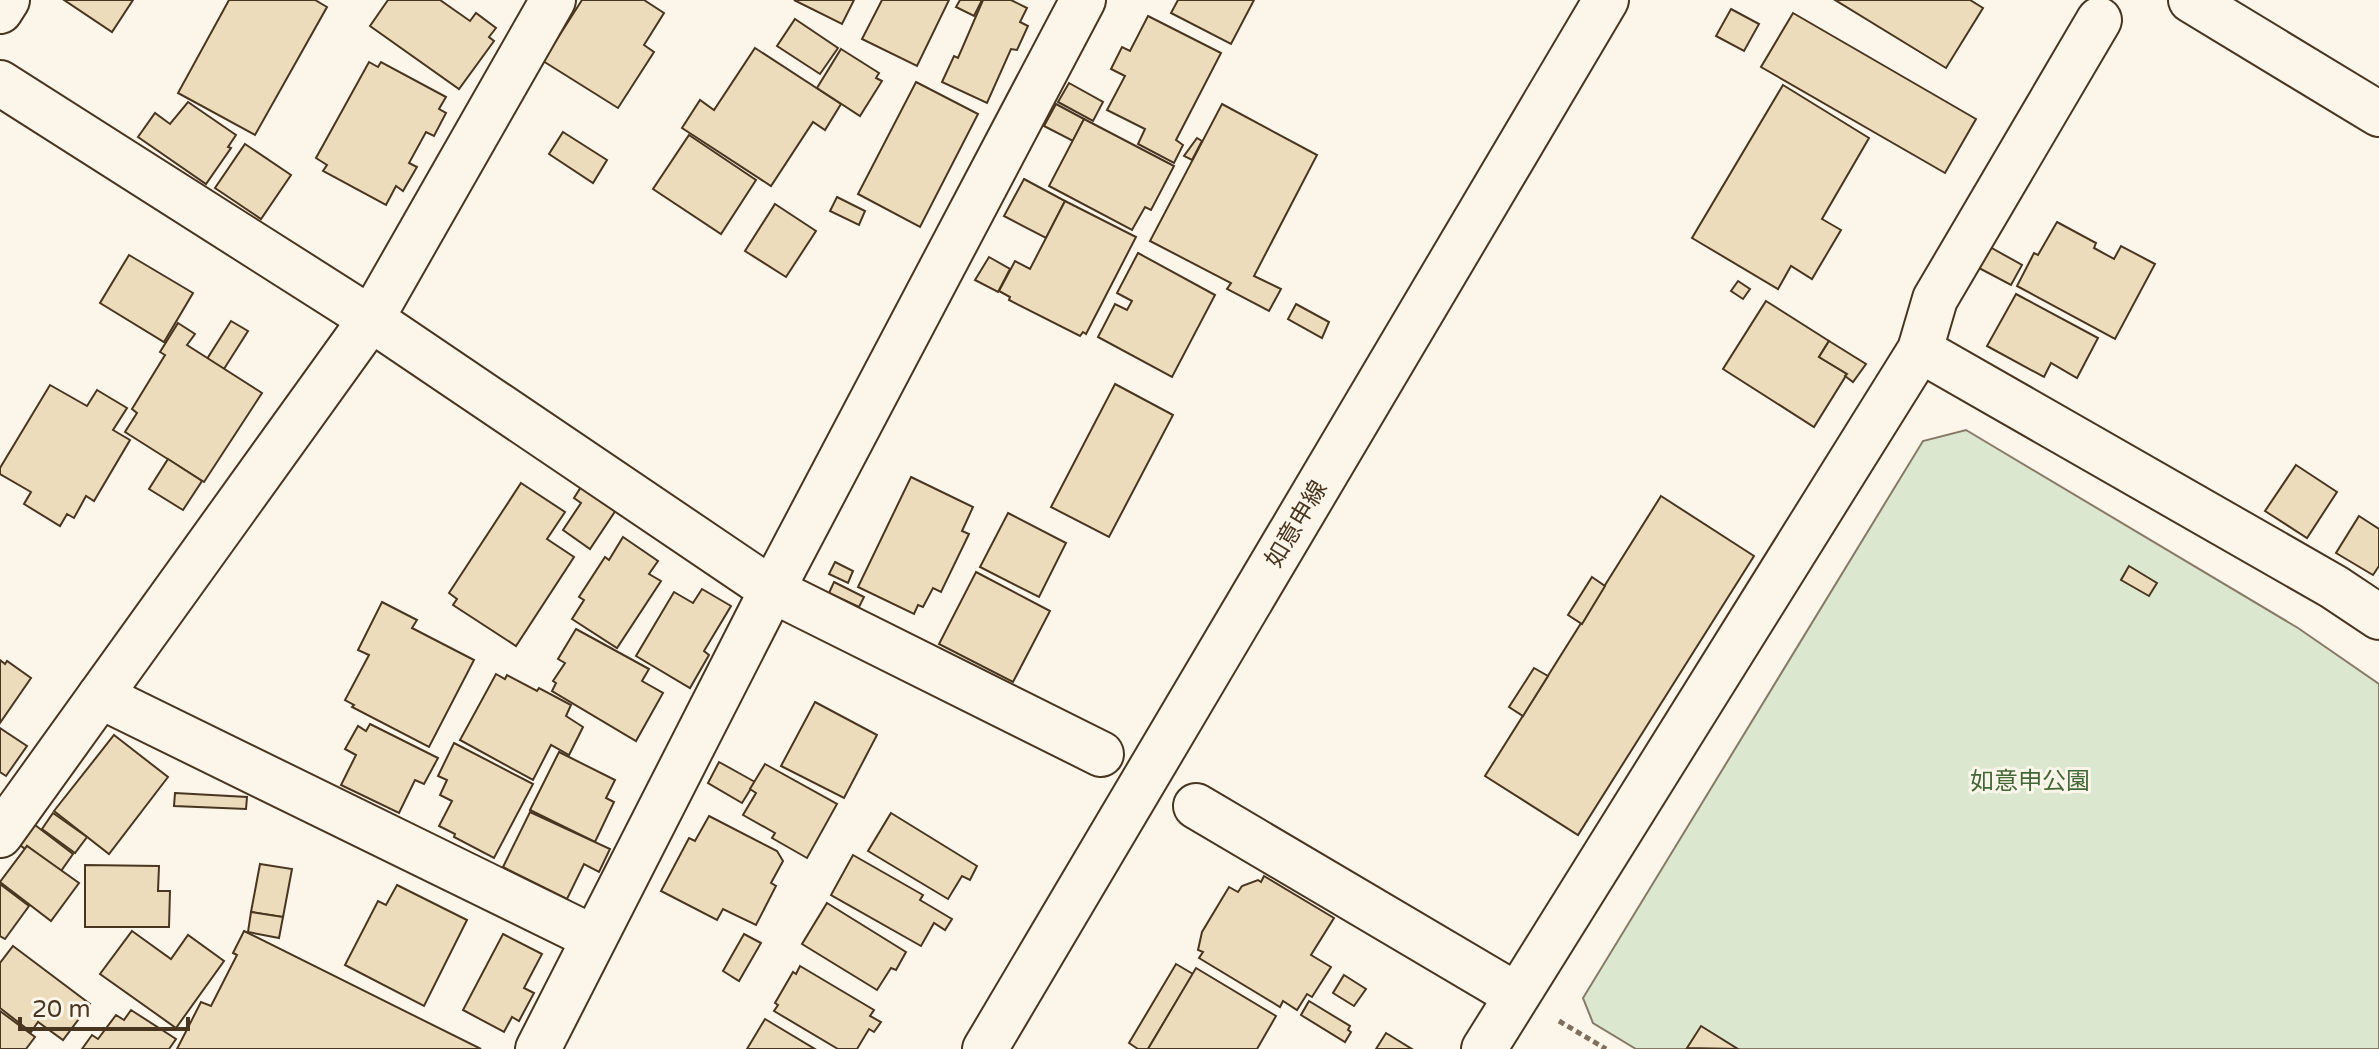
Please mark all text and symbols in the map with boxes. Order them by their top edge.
street label: 如意申線 [1259,476,1334,573]
park label: 如意申公園 [1970,767,2090,796]
scale bar [20,981,188,1031]
text: 20 m [32,995,90,1024]

